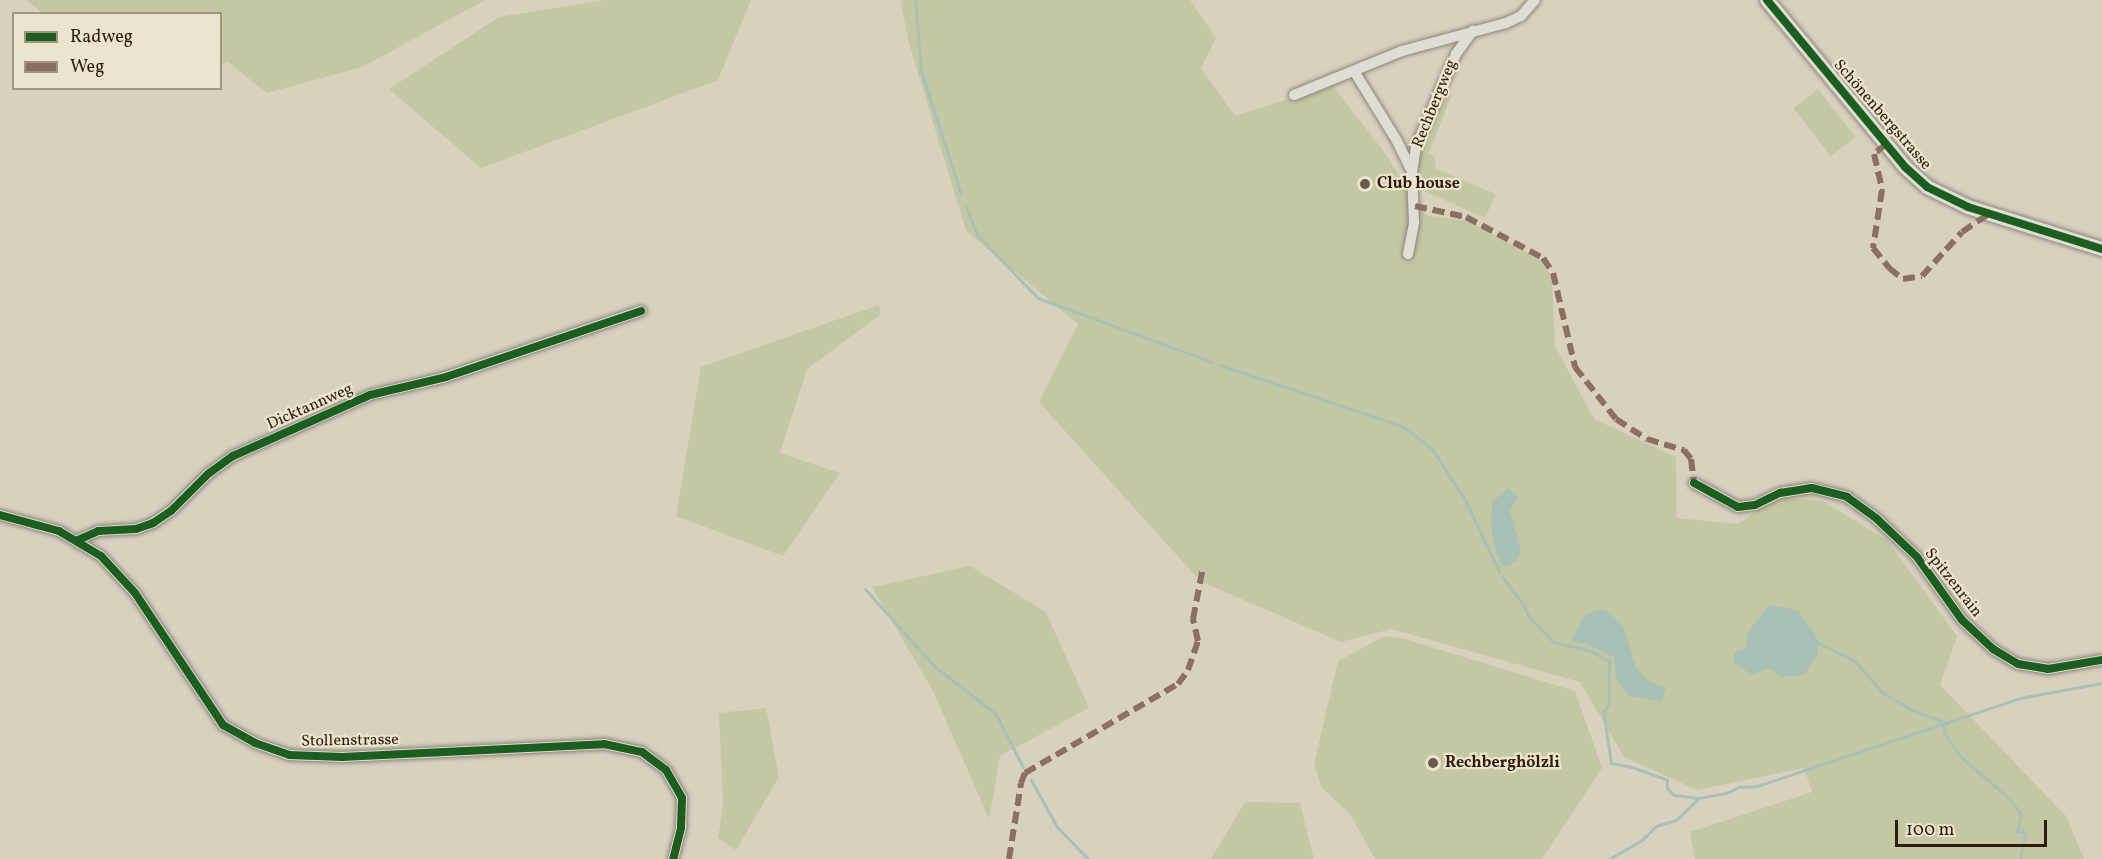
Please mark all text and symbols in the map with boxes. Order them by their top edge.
legend [12,12,222,90]
text: Radweg [70,25,133,50]
text: Weg [70,55,104,80]
street label: Schönenbergstrasse [1829,56,1935,174]
street label: Rechbergweg [1409,57,1461,151]
place label: Club house [1377,174,1460,194]
marker: Club house [1358,177,1372,191]
street label: Dicktannweg [264,380,356,434]
street label: Spitzenrain [1920,545,1986,621]
street label: Stollenstrasse [301,731,399,751]
place label: Rechberghölzli [1445,753,1560,773]
marker: Rechberghölzli [1426,756,1440,770]
scale bar [1898,808,2050,846]
text: 100 m [1906,818,1955,843]

